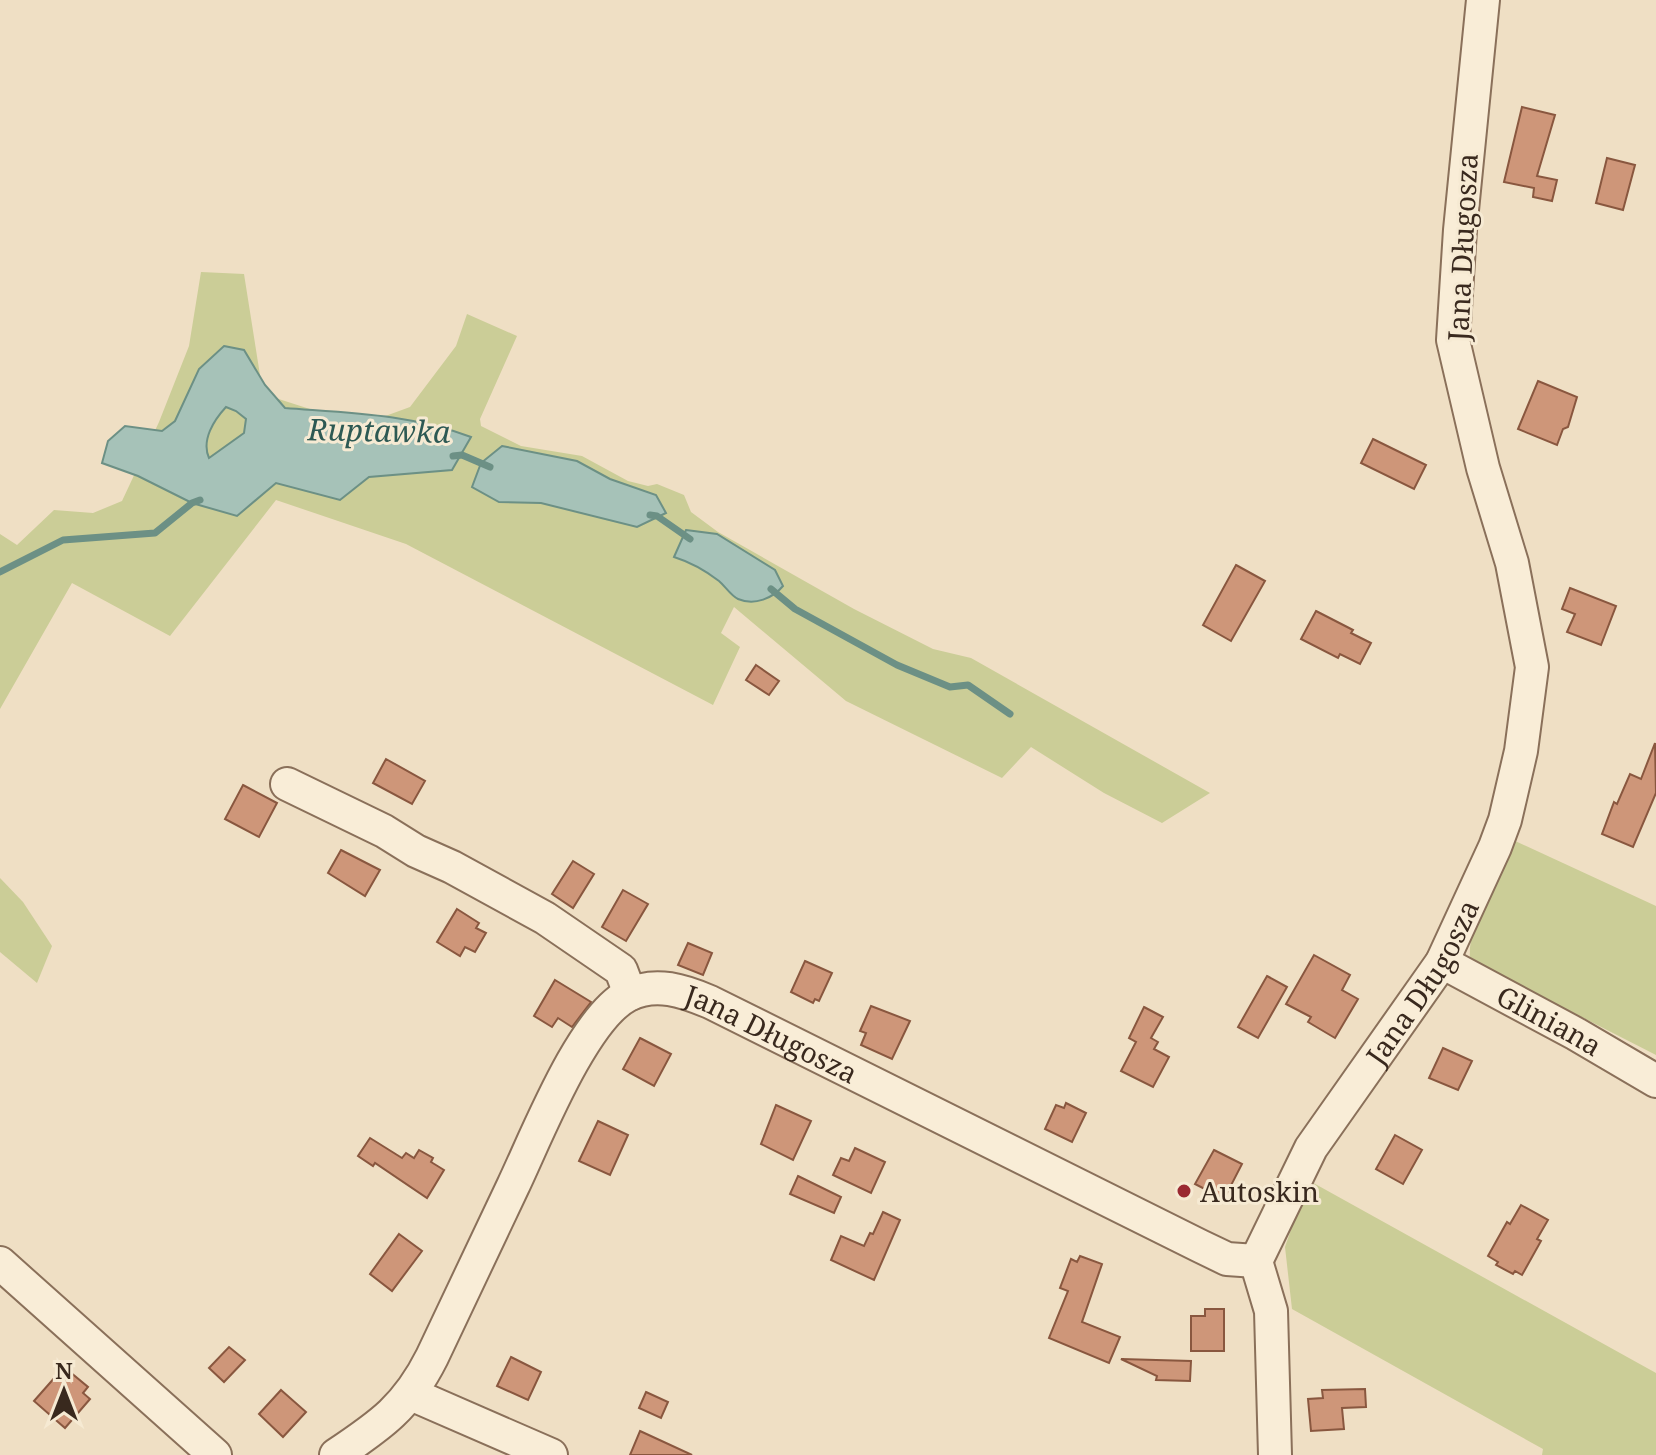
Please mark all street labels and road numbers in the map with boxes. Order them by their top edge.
street label: Jana Długosza [1438,152,1486,343]
street label: Jana Długosza [1356,893,1487,1073]
street label: Jana Długosza [679,975,864,1092]
street label: Gliniana [1490,976,1609,1064]

